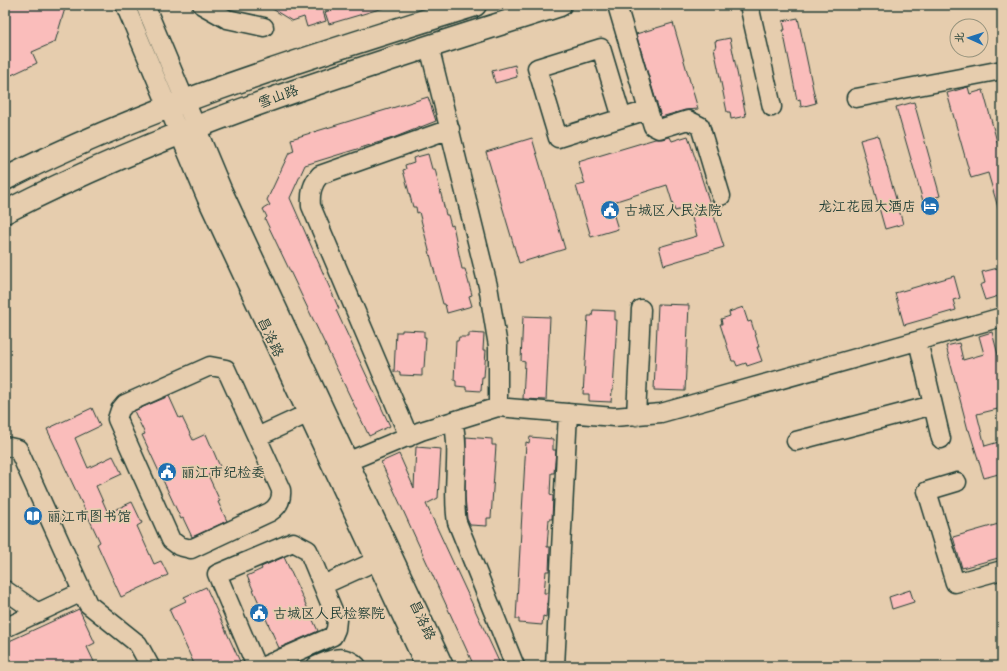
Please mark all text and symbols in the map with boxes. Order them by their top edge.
north arrow [949,18,989,58]
text: 北 [953,32,966,43]
street label: 雪山路 [256,81,301,112]
hotel icon: 龙江花园大酒店 [919,195,941,217]
place label: 龙江花园大酒店 [818,198,916,215]
public building icon: 古城区人民法院 [599,199,621,221]
place label: 古城区人民法院 [624,202,722,219]
street label: 昌洛路 [254,315,287,360]
public building icon: 丽江市纪检委 [156,461,178,483]
place label: 丽江市纪检委 [181,464,265,481]
library icon: 丽江市图书馆 [22,505,44,527]
place label: 丽江市图书馆 [47,508,131,525]
street label: 昌洛路 [406,598,439,643]
public building icon: 古城区人民检察院 [248,602,270,624]
place label: 古城区人民检察院 [273,605,385,622]

